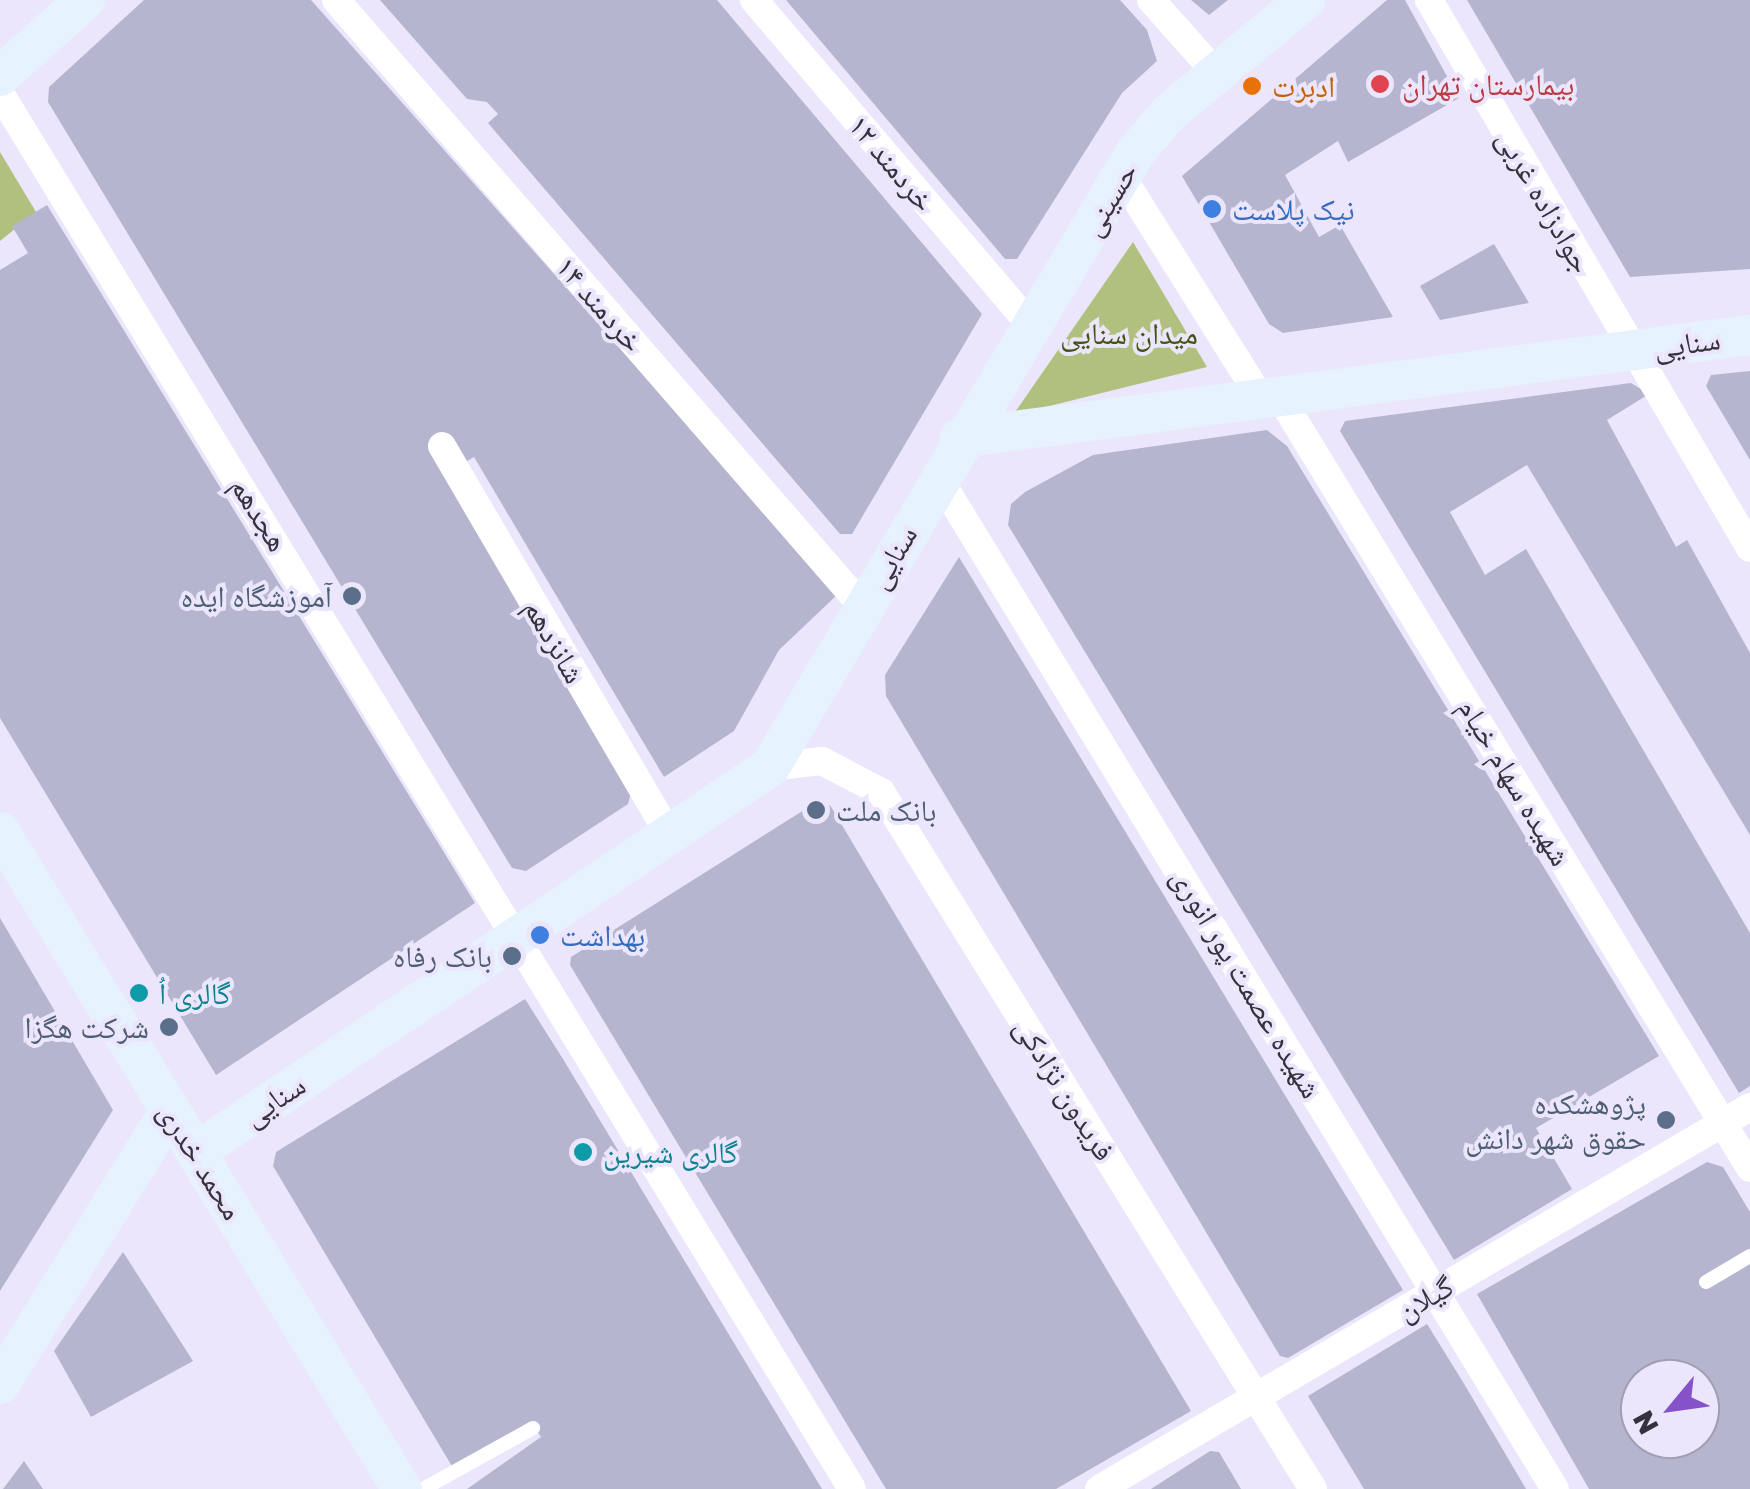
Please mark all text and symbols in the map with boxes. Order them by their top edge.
place label: بیمارستان تهران [1402,66,1574,102]
place label: ادبرت [1272,68,1335,104]
marker: بیمارستان تهران [1367,71,1393,97]
marker: ادبرت [1241,75,1263,97]
street label: خردمند ۱۲ [841,107,943,219]
street label: جوادزاده غربی [1489,123,1601,279]
street label: حسینی [1073,156,1145,242]
place label: نیک پلاست [1232,191,1355,227]
marker: نیک پلاست [1201,198,1223,220]
street label: خردمند ۱۴ [549,249,651,359]
park label: میدان سنایی [1060,315,1198,351]
street label: سنایی [1651,321,1723,365]
street label: هجدهم [223,470,297,558]
street label: سنایی [860,519,924,595]
place label: آموزشگاه ایده [181,578,332,614]
marker: آموزشگاه ایده [341,585,363,607]
street label: شانزدهم [517,593,593,689]
street label: شهیده سهام خیام [1451,692,1579,872]
place label: بانک ملت [836,792,936,828]
marker: بانک ملت [805,799,827,821]
street label: شهیده عصمت پور انوری [1164,862,1330,1104]
place label: بهداشت [560,917,645,953]
marker: بهداشت [529,924,551,946]
place label: بانک رفاه [393,938,492,974]
marker: بانک رفاه [501,945,523,967]
place label: گالری اُ [159,975,231,1011]
marker: گالری اُ [128,982,150,1004]
place label: شرکت هگزا [24,1009,149,1045]
street label: فریدون نژادکی [1007,1011,1123,1167]
marker: شرکت هگزا [158,1016,180,1038]
street label: سنایی [236,1066,312,1134]
place label: پژوهشکده حقوق شهر دانش [1465,1085,1646,1156]
street label: محمد خدری [151,1096,251,1226]
marker: پژوهشکده حقوق شهر دانش [1655,1109,1677,1131]
place label: گالری شیرین [603,1134,738,1170]
marker: گالری شیرین [572,1141,594,1163]
street label: گیلان [1390,1268,1460,1328]
north arrow [1620,1359,1720,1459]
text: N [1625,1406,1665,1440]

